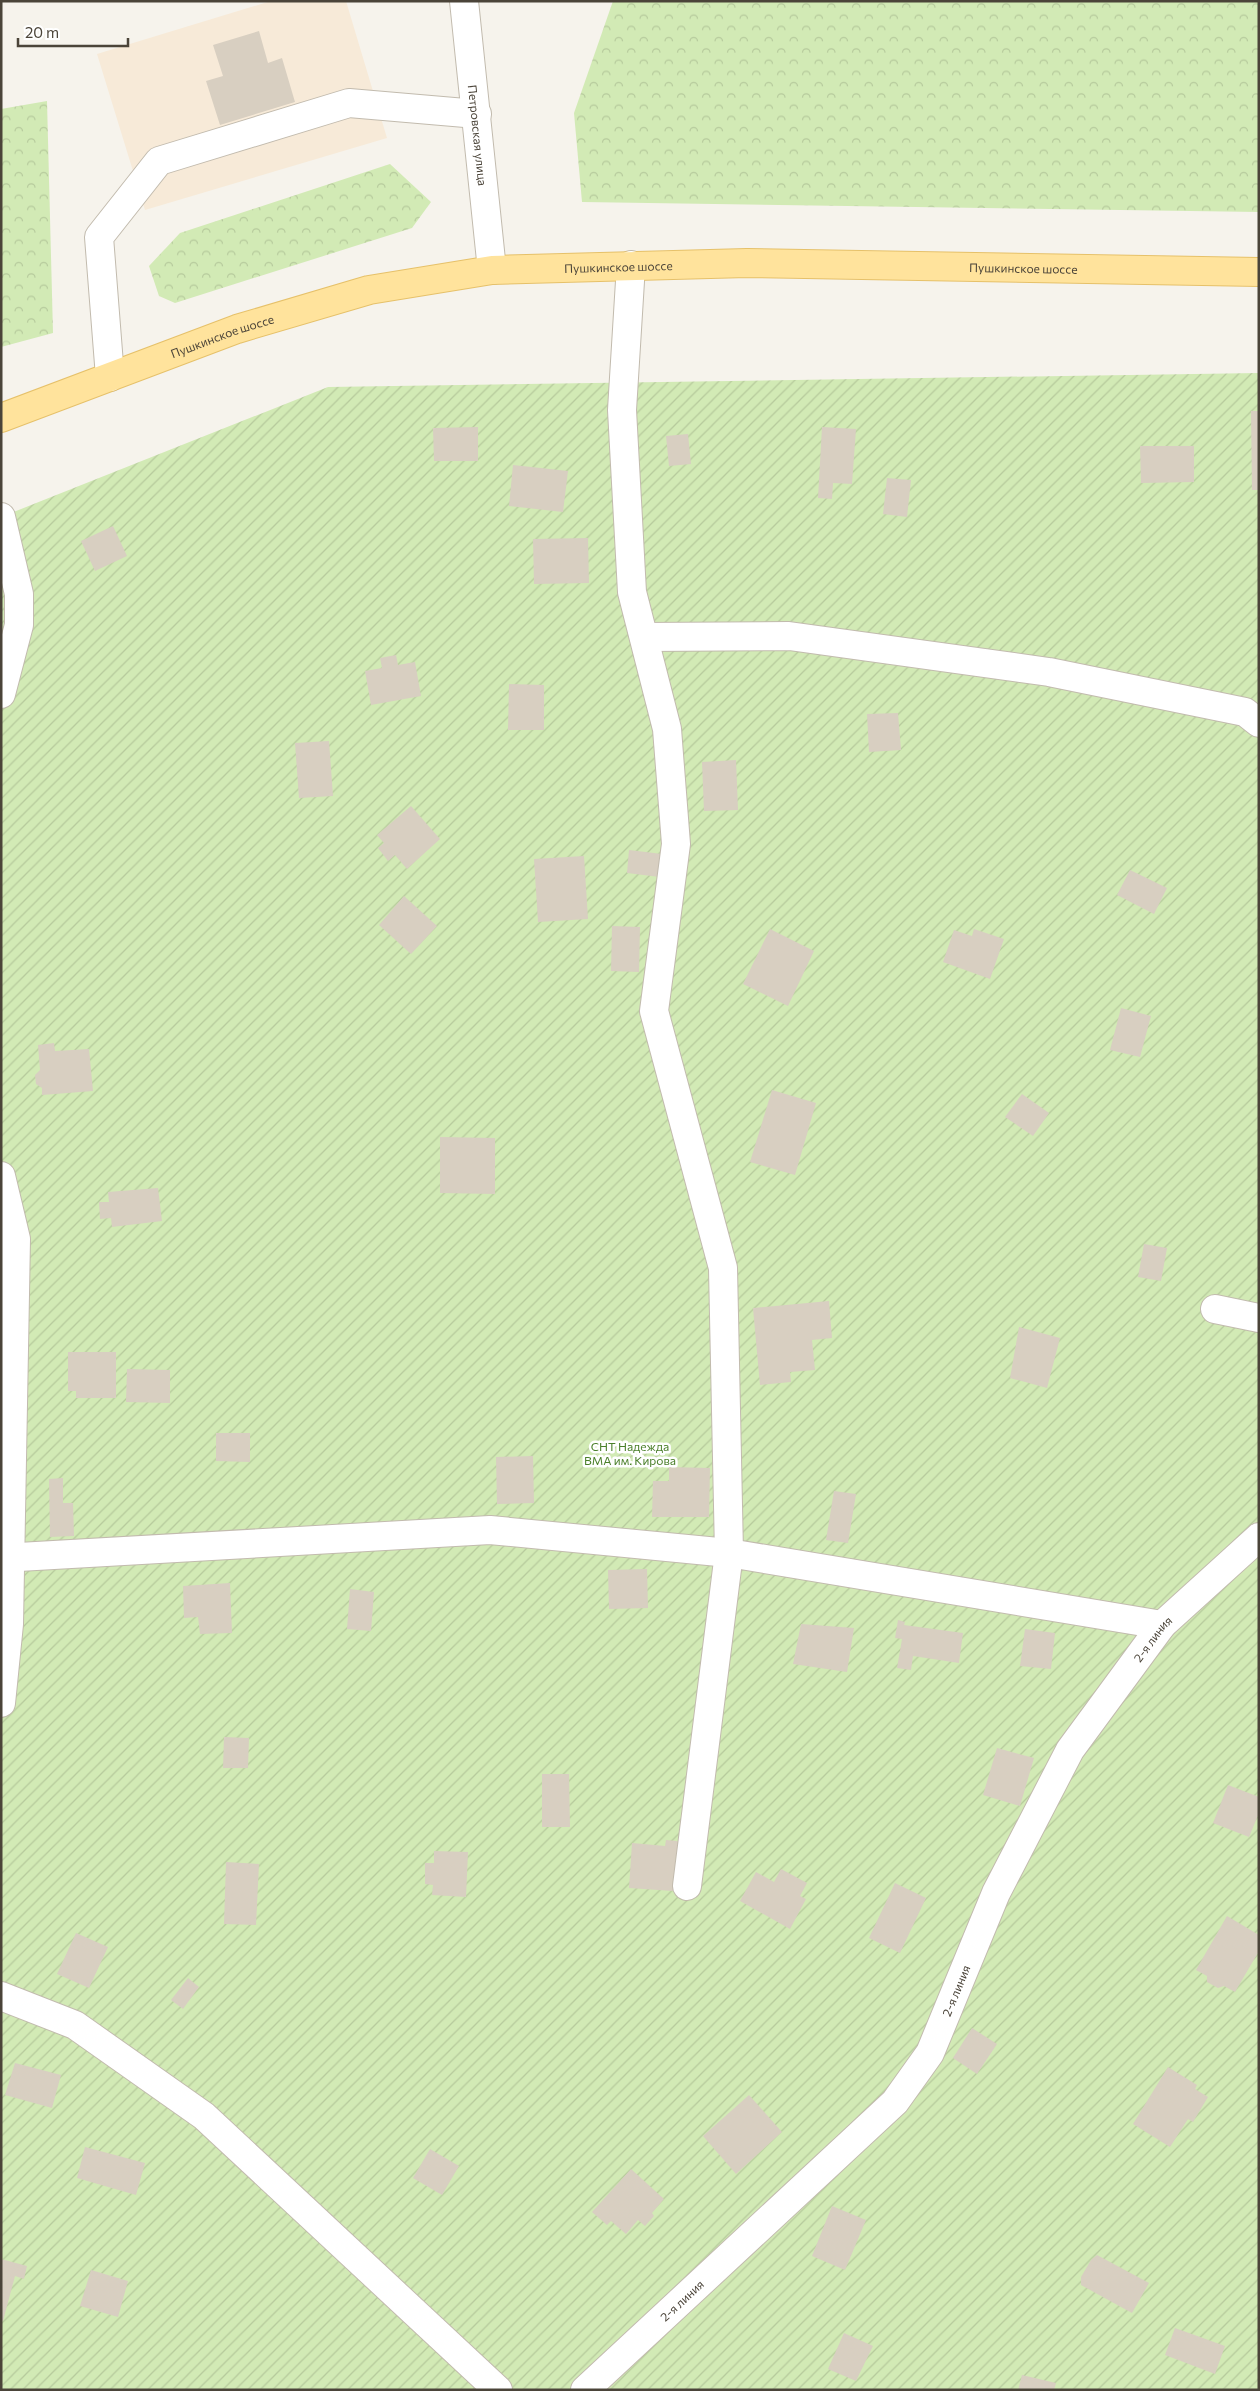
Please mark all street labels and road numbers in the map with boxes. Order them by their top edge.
street label: Петровская улица [466,84,490,187]
street label: Пушкинское шоссе [564,258,673,275]
street label: Пушкинское шоссе [969,260,1078,276]
street label: Пушкинское шоссе [169,311,275,360]
street label: 2-я линия [1130,1613,1174,1664]
street label: 2-я линия [939,1963,973,2018]
street label: 2-я линия [657,2277,706,2324]

